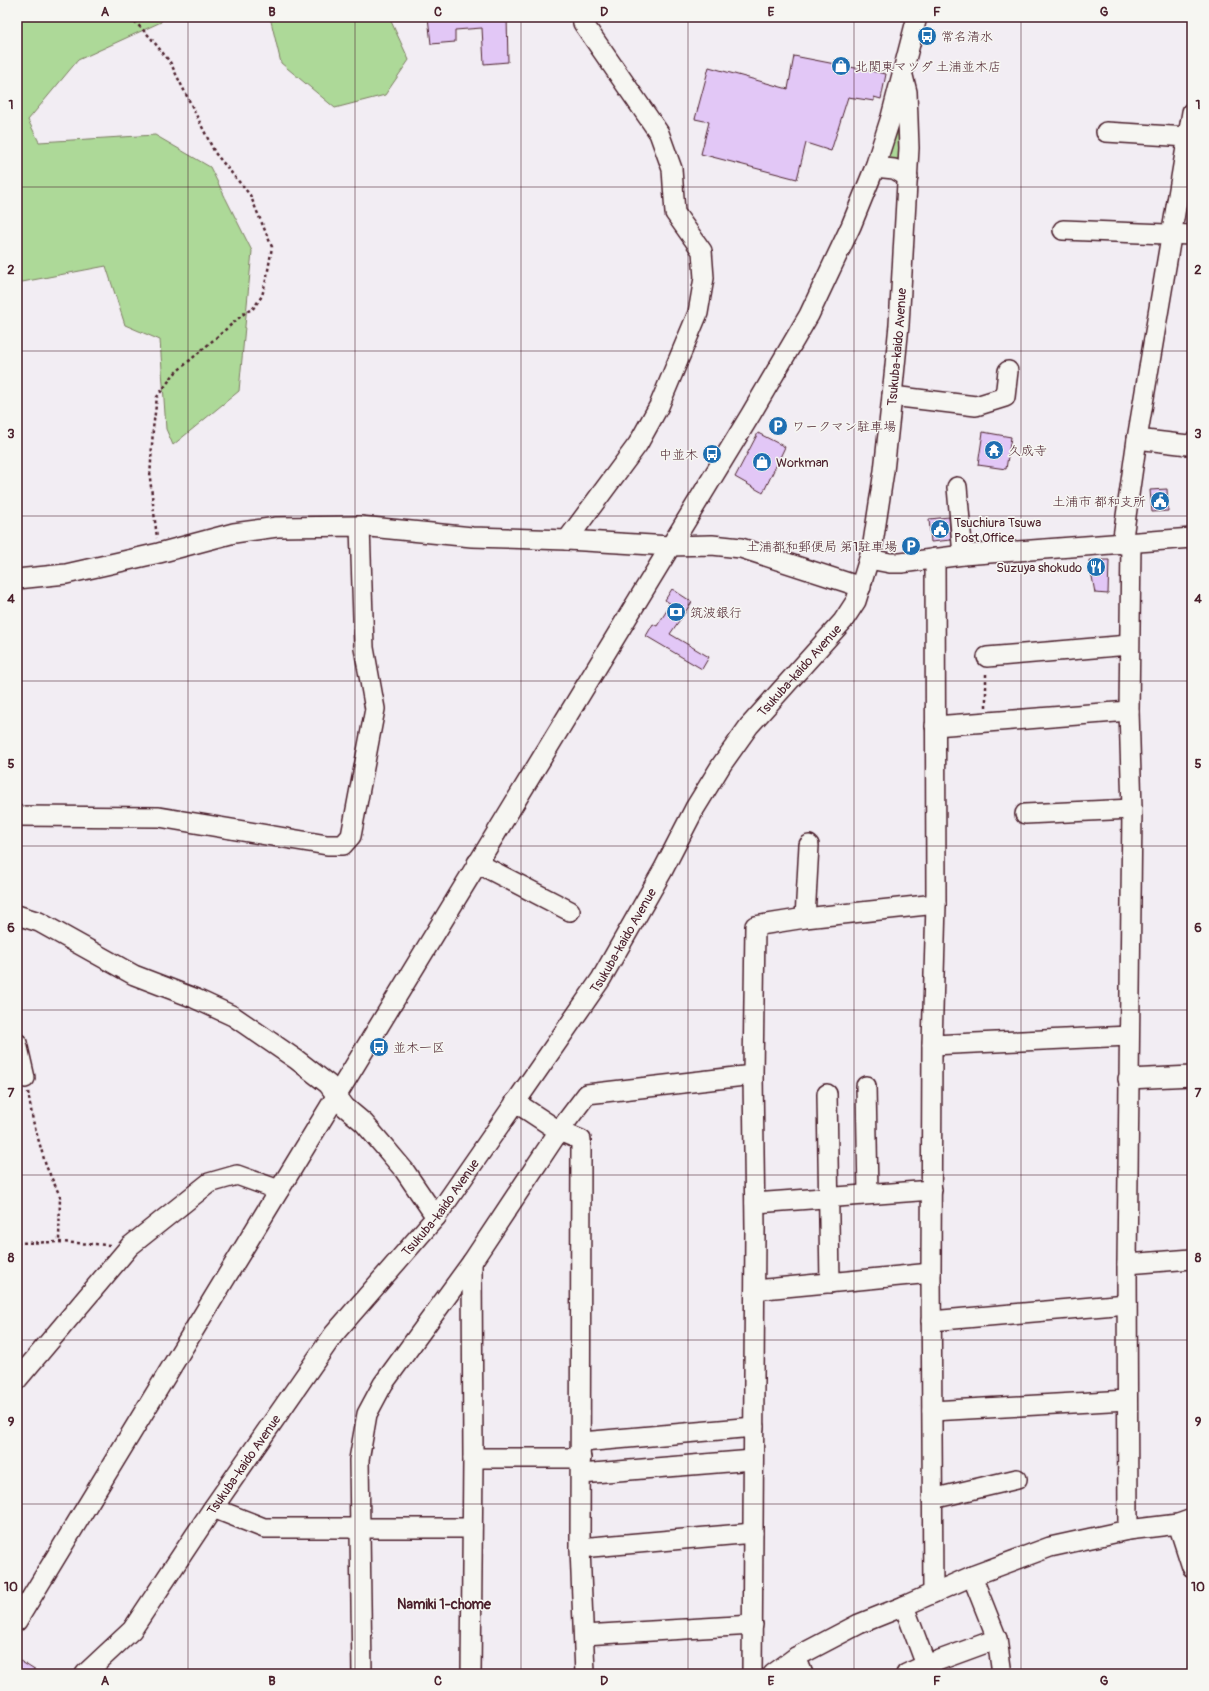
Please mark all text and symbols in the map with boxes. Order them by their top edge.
text: A [101,4,110,20]
text: B [268,4,276,20]
text: C [434,4,442,20]
text: D [600,4,608,20]
text: E [768,4,775,20]
text: F [933,4,941,20]
text: G [1100,4,1109,20]
bus stop icon: 常名清水 [916,25,938,47]
place label: 常名清水 [941,29,993,45]
shop icon: 北関東マツダ 土浦並木店 [830,55,852,77]
place label: 北関東マツダ 土浦並木店 [855,59,1001,75]
text: 1 [8,97,14,113]
text: 1 [1195,97,1201,113]
text: 2 [7,262,15,278]
text: 2 [1194,262,1202,278]
street label: Tsukuba-kaido Avenue [884,287,910,407]
parking icon: ワークマン駐車場 [767,415,789,437]
place label: ワークマン駐車場 [792,419,896,435]
text: 3 [7,426,15,442]
text: 3 [1194,426,1202,442]
temple icon: 久成寺 [983,439,1005,461]
bus stop icon: 中並木 [701,443,723,465]
place label: 久成寺 [1008,443,1047,459]
place label: 中並木 [659,447,698,463]
shop icon: Workman [751,451,773,473]
place label: Workman [776,455,829,471]
public building icon: 土浦市 都和支所 [1149,490,1171,512]
place label: 土浦市 都和支所 [1052,494,1146,510]
place label: Tsuchiura Tsuwa Post Office [954,515,1041,546]
public building icon: Tsuchiura Tsuwa Post Office [929,518,951,540]
parking icon: 土浦都和郵便局 第1駐車場 [900,535,922,557]
place label: 土浦都和郵便局 第1駐車場 [746,539,897,555]
restaurant icon: Suzuya shokudo [1085,556,1107,578]
place label: Suzuya shokudo [996,560,1082,576]
text: 4 [7,591,15,607]
text: 4 [1194,591,1202,607]
bank icon: 筑波銀行 [665,601,687,623]
place label: 筑波銀行 [690,605,742,621]
street label: Tsukuba-kaido Avenue [754,621,846,720]
text: 5 [7,756,15,772]
text: 5 [1194,756,1202,772]
street label: Tsukuba-kaido Avenue [587,885,660,996]
text: 6 [7,920,15,936]
text: 6 [1194,920,1202,936]
bus stop icon: 並木一区 [368,1036,390,1058]
place label: 並木一区 [393,1040,445,1056]
text: 7 [8,1085,15,1101]
text: 7 [1195,1085,1202,1101]
street label: Tsukuba-kaido Avenue [398,1156,483,1260]
text: 8 [8,1250,15,1266]
text: 8 [1195,1250,1202,1266]
street label: Tsukuba-kaido Avenue [204,1411,285,1518]
text: 9 [8,1414,15,1430]
text: 9 [1195,1414,1202,1430]
text: 10 [4,1579,18,1595]
text: 10 [1191,1579,1205,1595]
district label: Namiki 1-chome [397,1596,492,1613]
text: A [101,1673,110,1689]
text: B [268,1673,276,1689]
text: C [434,1673,442,1689]
text: D [600,1673,608,1689]
text: E [768,1673,775,1689]
text: F [933,1673,941,1689]
text: G [1100,1673,1109,1689]

